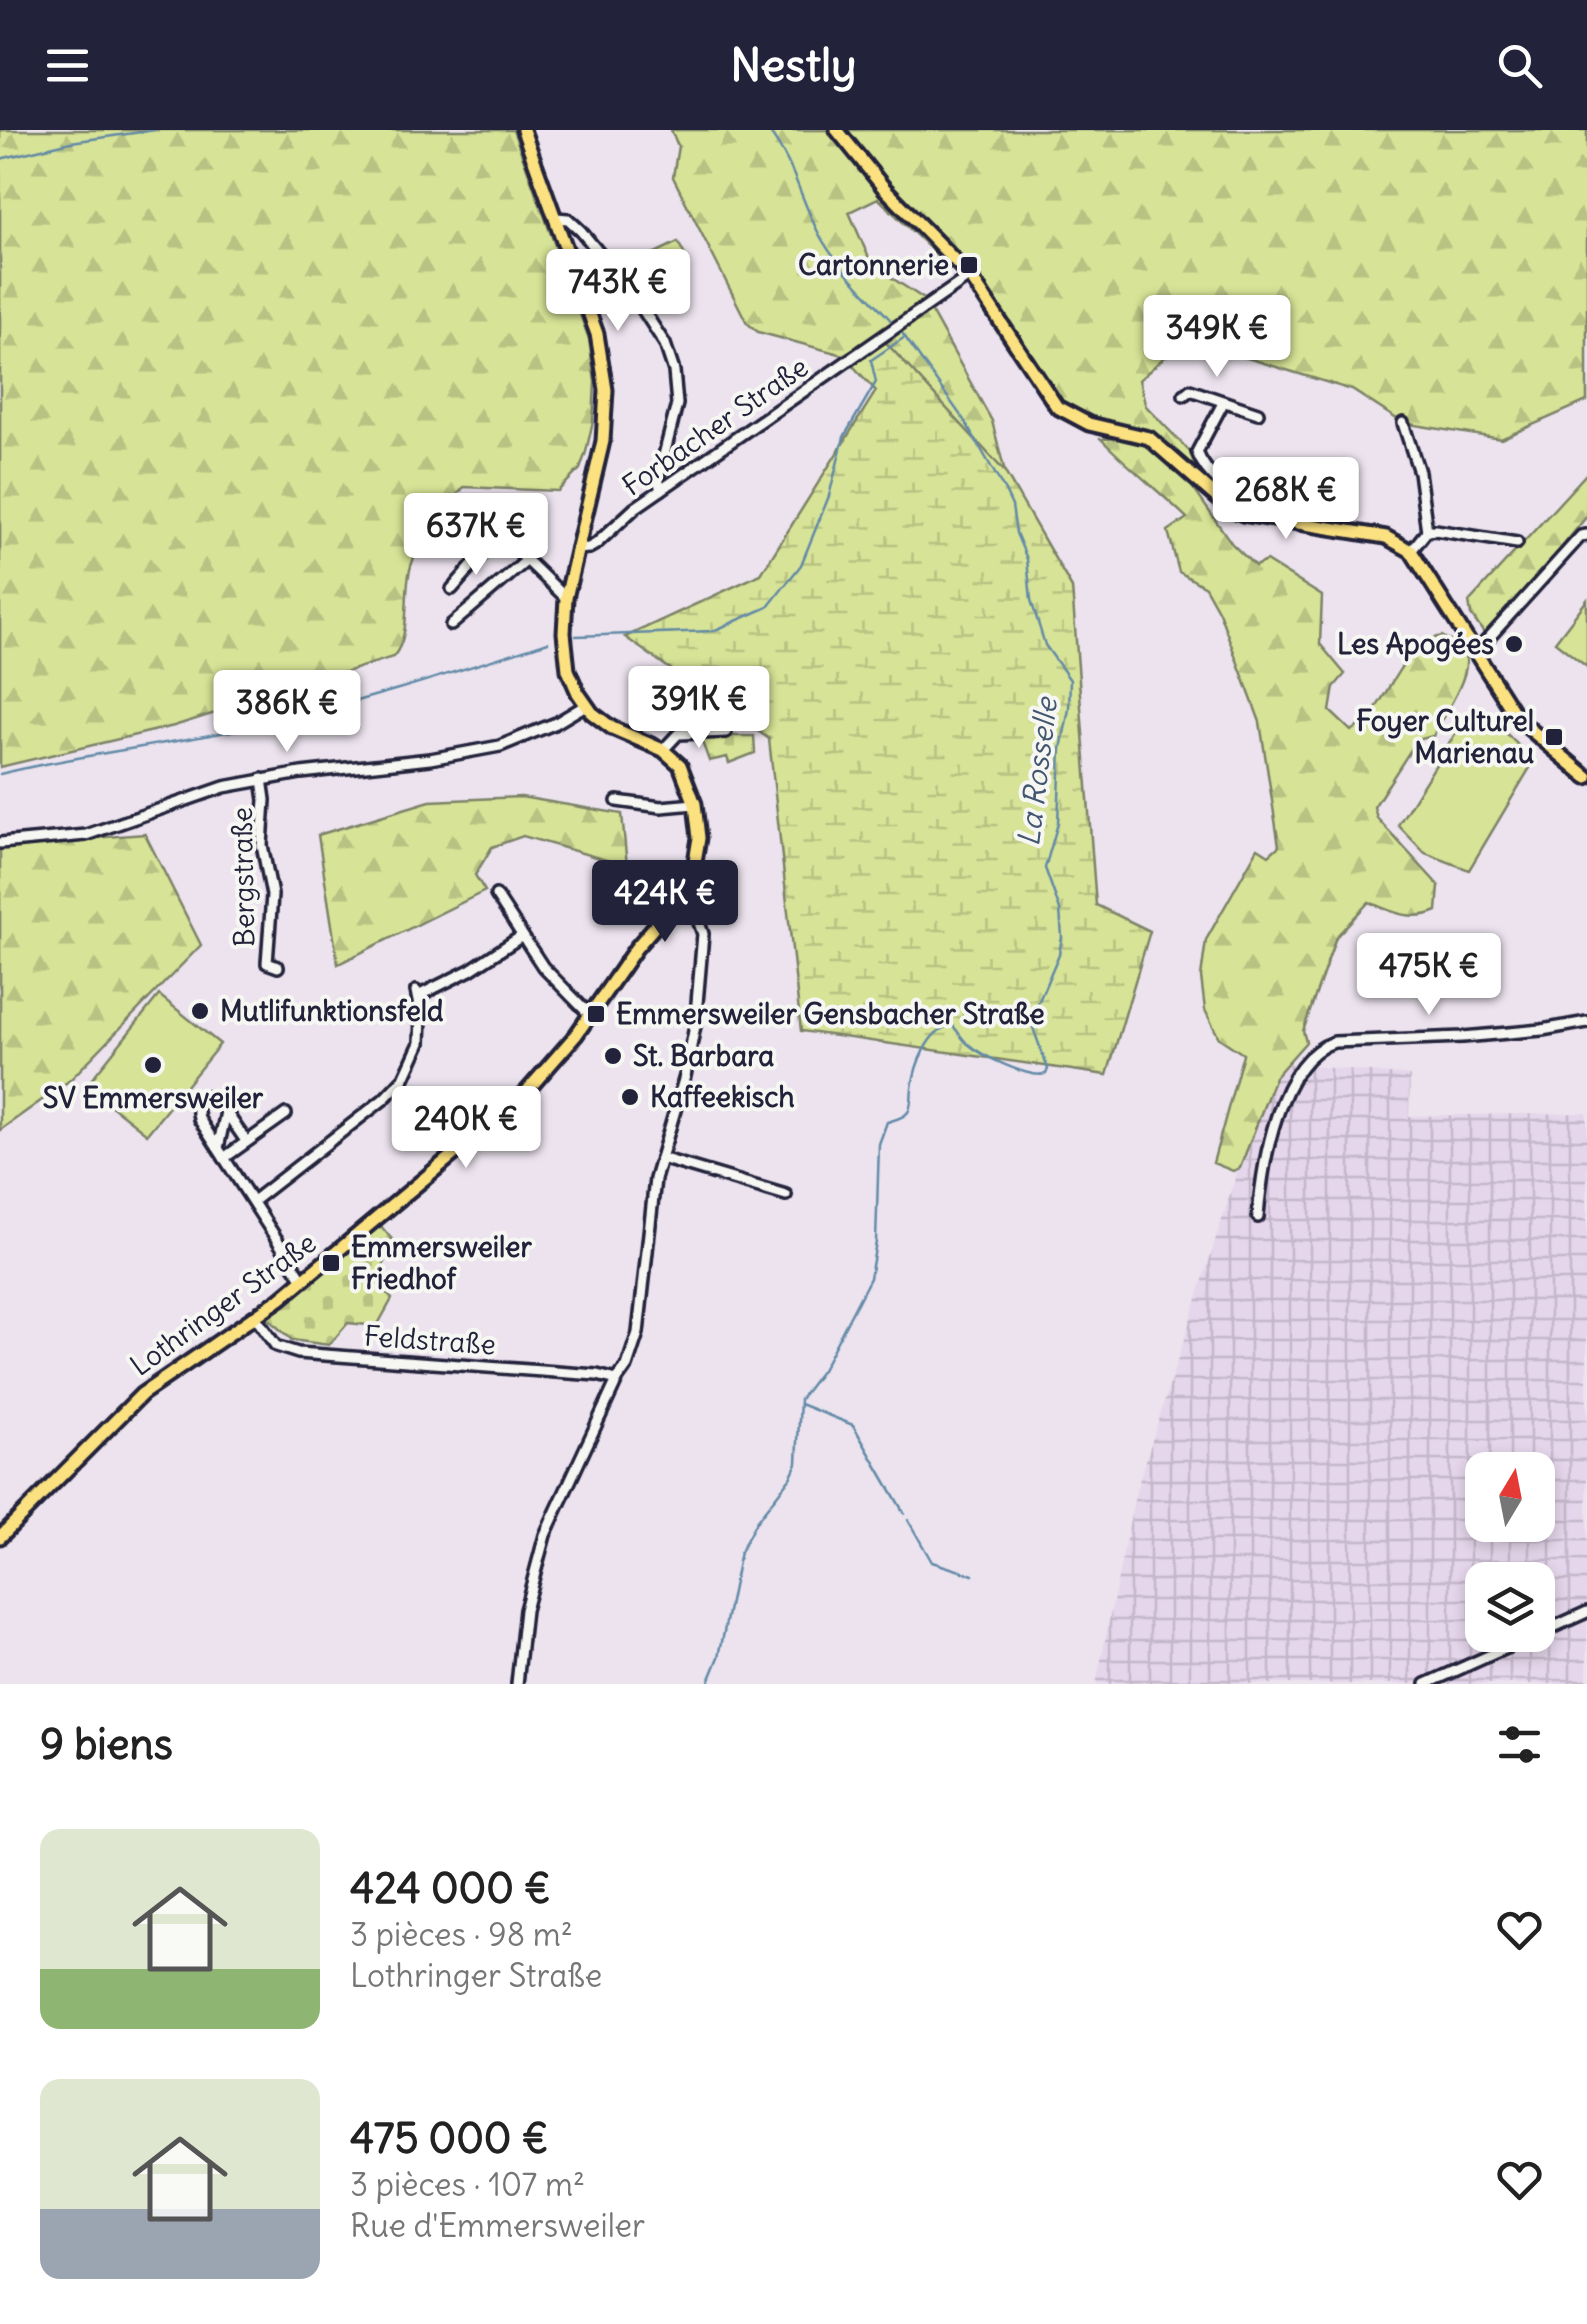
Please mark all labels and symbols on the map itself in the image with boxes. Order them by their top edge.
place label: Cartonnerie [798,247,949,283]
pin: 743K € [537,249,699,334]
marker: Cartonnerie [958,254,980,276]
pin: 349K € [1136,295,1298,380]
street label: Forbacher Straße [615,349,815,503]
pin: 268K € [1205,457,1367,542]
pin: 637K € [395,493,557,578]
place label: Les Apogées [1337,626,1494,662]
marker: Les Apogées [1503,633,1525,655]
pin: 391K € [618,666,780,751]
pin: 386K € [206,670,368,755]
water label: La Rosselle [1009,694,1065,848]
place label: Foyer Culturel Marienau [1356,703,1534,771]
marker: Foyer Culturel Marienau [1543,726,1565,748]
street label: Bergstraße [224,807,262,947]
pin: 424K € [584,860,746,945]
pin: 475K € [1348,933,1510,1018]
place label: Mutlifunktionsfeld [220,993,444,1029]
place label: Emmersweiler Gensbacher Straße [616,996,1045,1032]
marker: Mutlifunktionsfeld [189,1000,211,1022]
marker: Emmersweiler Gensbacher Straße [585,1003,607,1025]
place label: St. Barbara [633,1038,774,1074]
marker: St. Barbara [602,1045,624,1067]
marker: SV Emmersweiler [142,1054,164,1076]
place label: Kaffeekisch [650,1079,795,1115]
place label: SV Emmersweiler [43,1080,264,1116]
pin: 240K € [385,1086,547,1171]
marker: Kaffeekisch [619,1086,641,1108]
street label: Lothringer Straße [123,1225,323,1383]
place label: Emmersweiler Friedhof [351,1229,532,1297]
marker: Emmersweiler Friedhof [320,1252,342,1274]
street label: Feldstraße [363,1317,497,1363]
north arrow [1465,1452,1555,1542]

